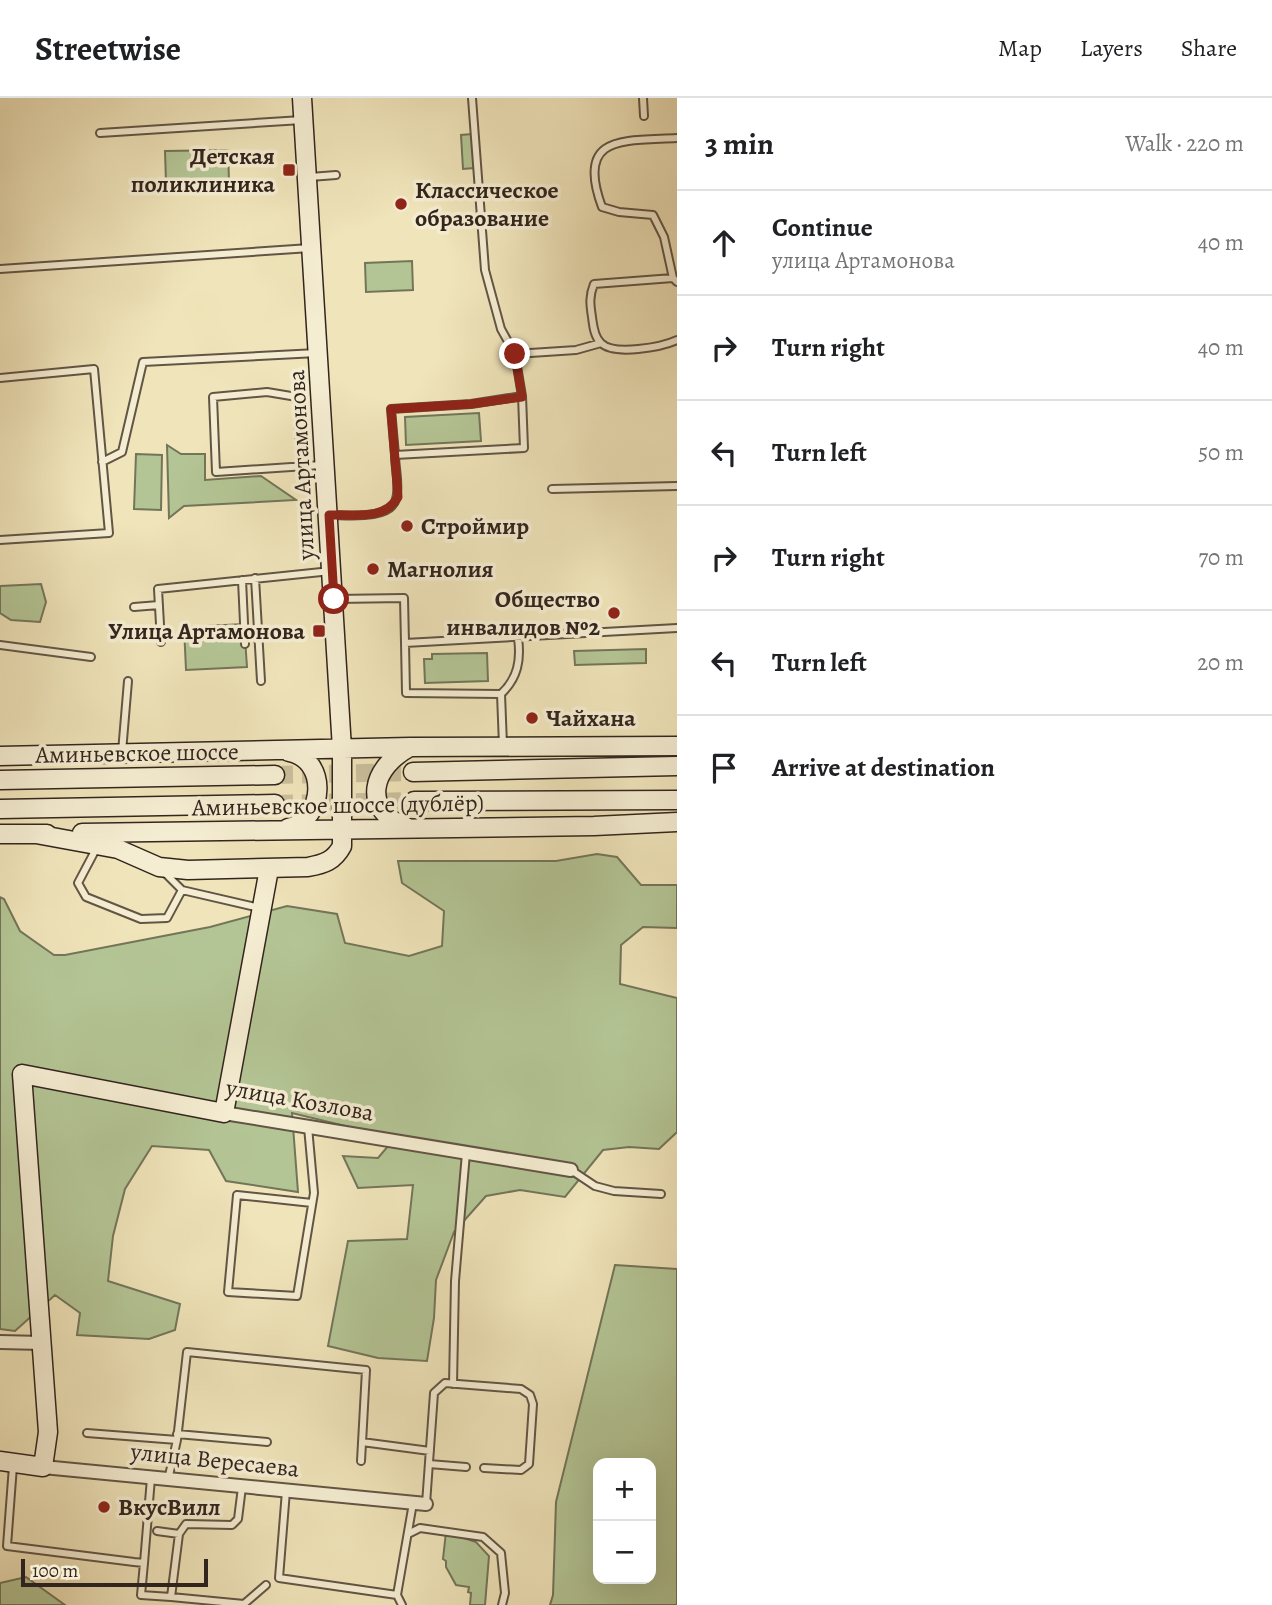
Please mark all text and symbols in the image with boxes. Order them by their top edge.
text: Streetwise [35,26,181,71]
text: Map [998,32,1042,64]
text: Layers [1080,32,1143,64]
text: Share [1181,32,1237,64]
text: 3 min [705,124,774,164]
text: Walk · 220 m [1125,128,1244,159]
place label: Детская поликлиника [131,140,276,200]
marker: Детская поликлиника [281,162,297,178]
place label: Классическое образование [415,174,559,234]
marker: Классическое образование [393,196,409,212]
text: Continue [772,210,873,245]
icon: ahead [705,224,743,262]
text: 40 m [1198,227,1244,258]
text: улица Артамонова [772,245,955,276]
icon: right [705,329,743,367]
text: Turn right [772,330,885,365]
text: 40 m [1198,332,1244,363]
route end [499,338,530,369]
street label: улица Артамонова [280,369,322,562]
icon: left [705,434,743,472]
text: Turn left [772,435,867,470]
text: 50 m [1198,437,1244,468]
place label: Строймир [421,510,529,542]
marker: Строймир [399,518,415,534]
icon: right [705,539,743,577]
text: Turn right [772,540,885,575]
text: 70 m [1198,542,1244,573]
place label: Магнолия [387,553,494,585]
marker: Магнолия [365,561,381,577]
route start [318,583,349,614]
place label: Общество инвалидов №2 [446,583,600,643]
marker: Общество инвалидов №2 [606,605,622,621]
place label: Улица Артамонова [108,615,306,647]
marker: Улица Артамонова [311,623,327,639]
icon: left [705,644,743,682]
text: Turn left [772,645,867,680]
text: 20 m [1197,647,1244,678]
place label: Чайхана [546,702,636,734]
marker: Чайхана [524,710,540,726]
street label: Аминьевское шоссе [34,735,239,771]
icon: arrive [705,749,743,787]
text: Arrive at destination [772,750,995,785]
street label: Аминьевское шоссе (дублёр) [191,786,484,824]
street label: улица Козлова [223,1071,376,1129]
street label: улица Вересаева [128,1435,301,1485]
map controls [593,1458,656,1584]
button: + [593,1458,656,1521]
place label: ВкусВилл [118,1491,221,1523]
marker: ВкусВилл [96,1499,112,1515]
button: − [593,1521,656,1584]
scale bar [21,1556,208,1588]
text: 100 m [32,1558,78,1584]

